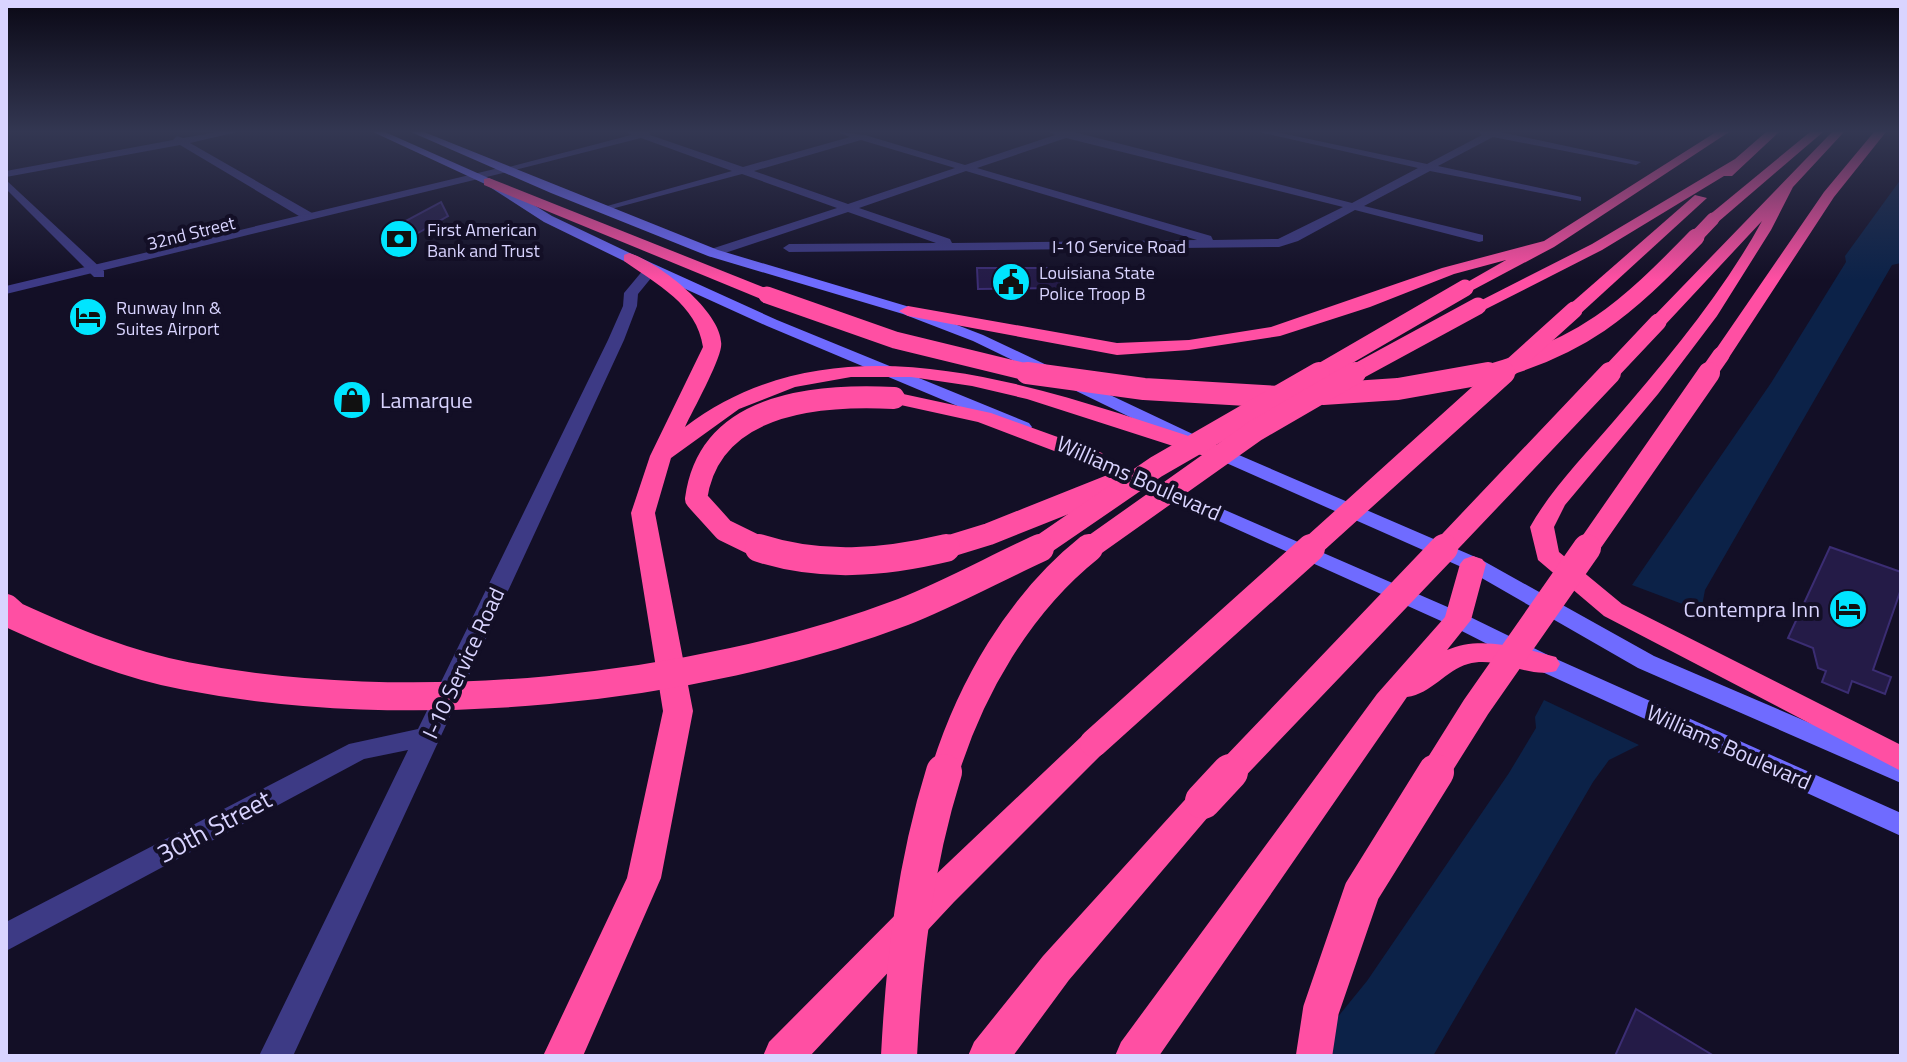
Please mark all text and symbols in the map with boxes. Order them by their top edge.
street label: 32nd Street [144,209,238,257]
place label: First American Bank and Trust [427,216,541,264]
bank icon: First American Bank and Trust [378,218,420,260]
street label: I-10 Service Road [1052,233,1186,260]
place label: Louisiana State Police Troop B [1039,259,1155,307]
public building icon: Louisiana State Police Troop B [990,261,1032,303]
place label: Runway Inn & Suites Airport [116,294,222,342]
hotel icon: Runway Inn & Suites Airport [67,296,109,338]
shop icon: Lamarque [331,379,373,421]
place label: Lamarque [380,383,473,417]
street label: Williams Boulevard [1051,426,1227,530]
street label: I-10 Service Road [413,582,513,744]
hotel icon: Contempra Inn [1827,588,1869,630]
place label: Contempra Inn [1684,592,1820,626]
street label: Williams Boulevard [1641,695,1817,799]
street label: 30th Street [150,779,278,873]

